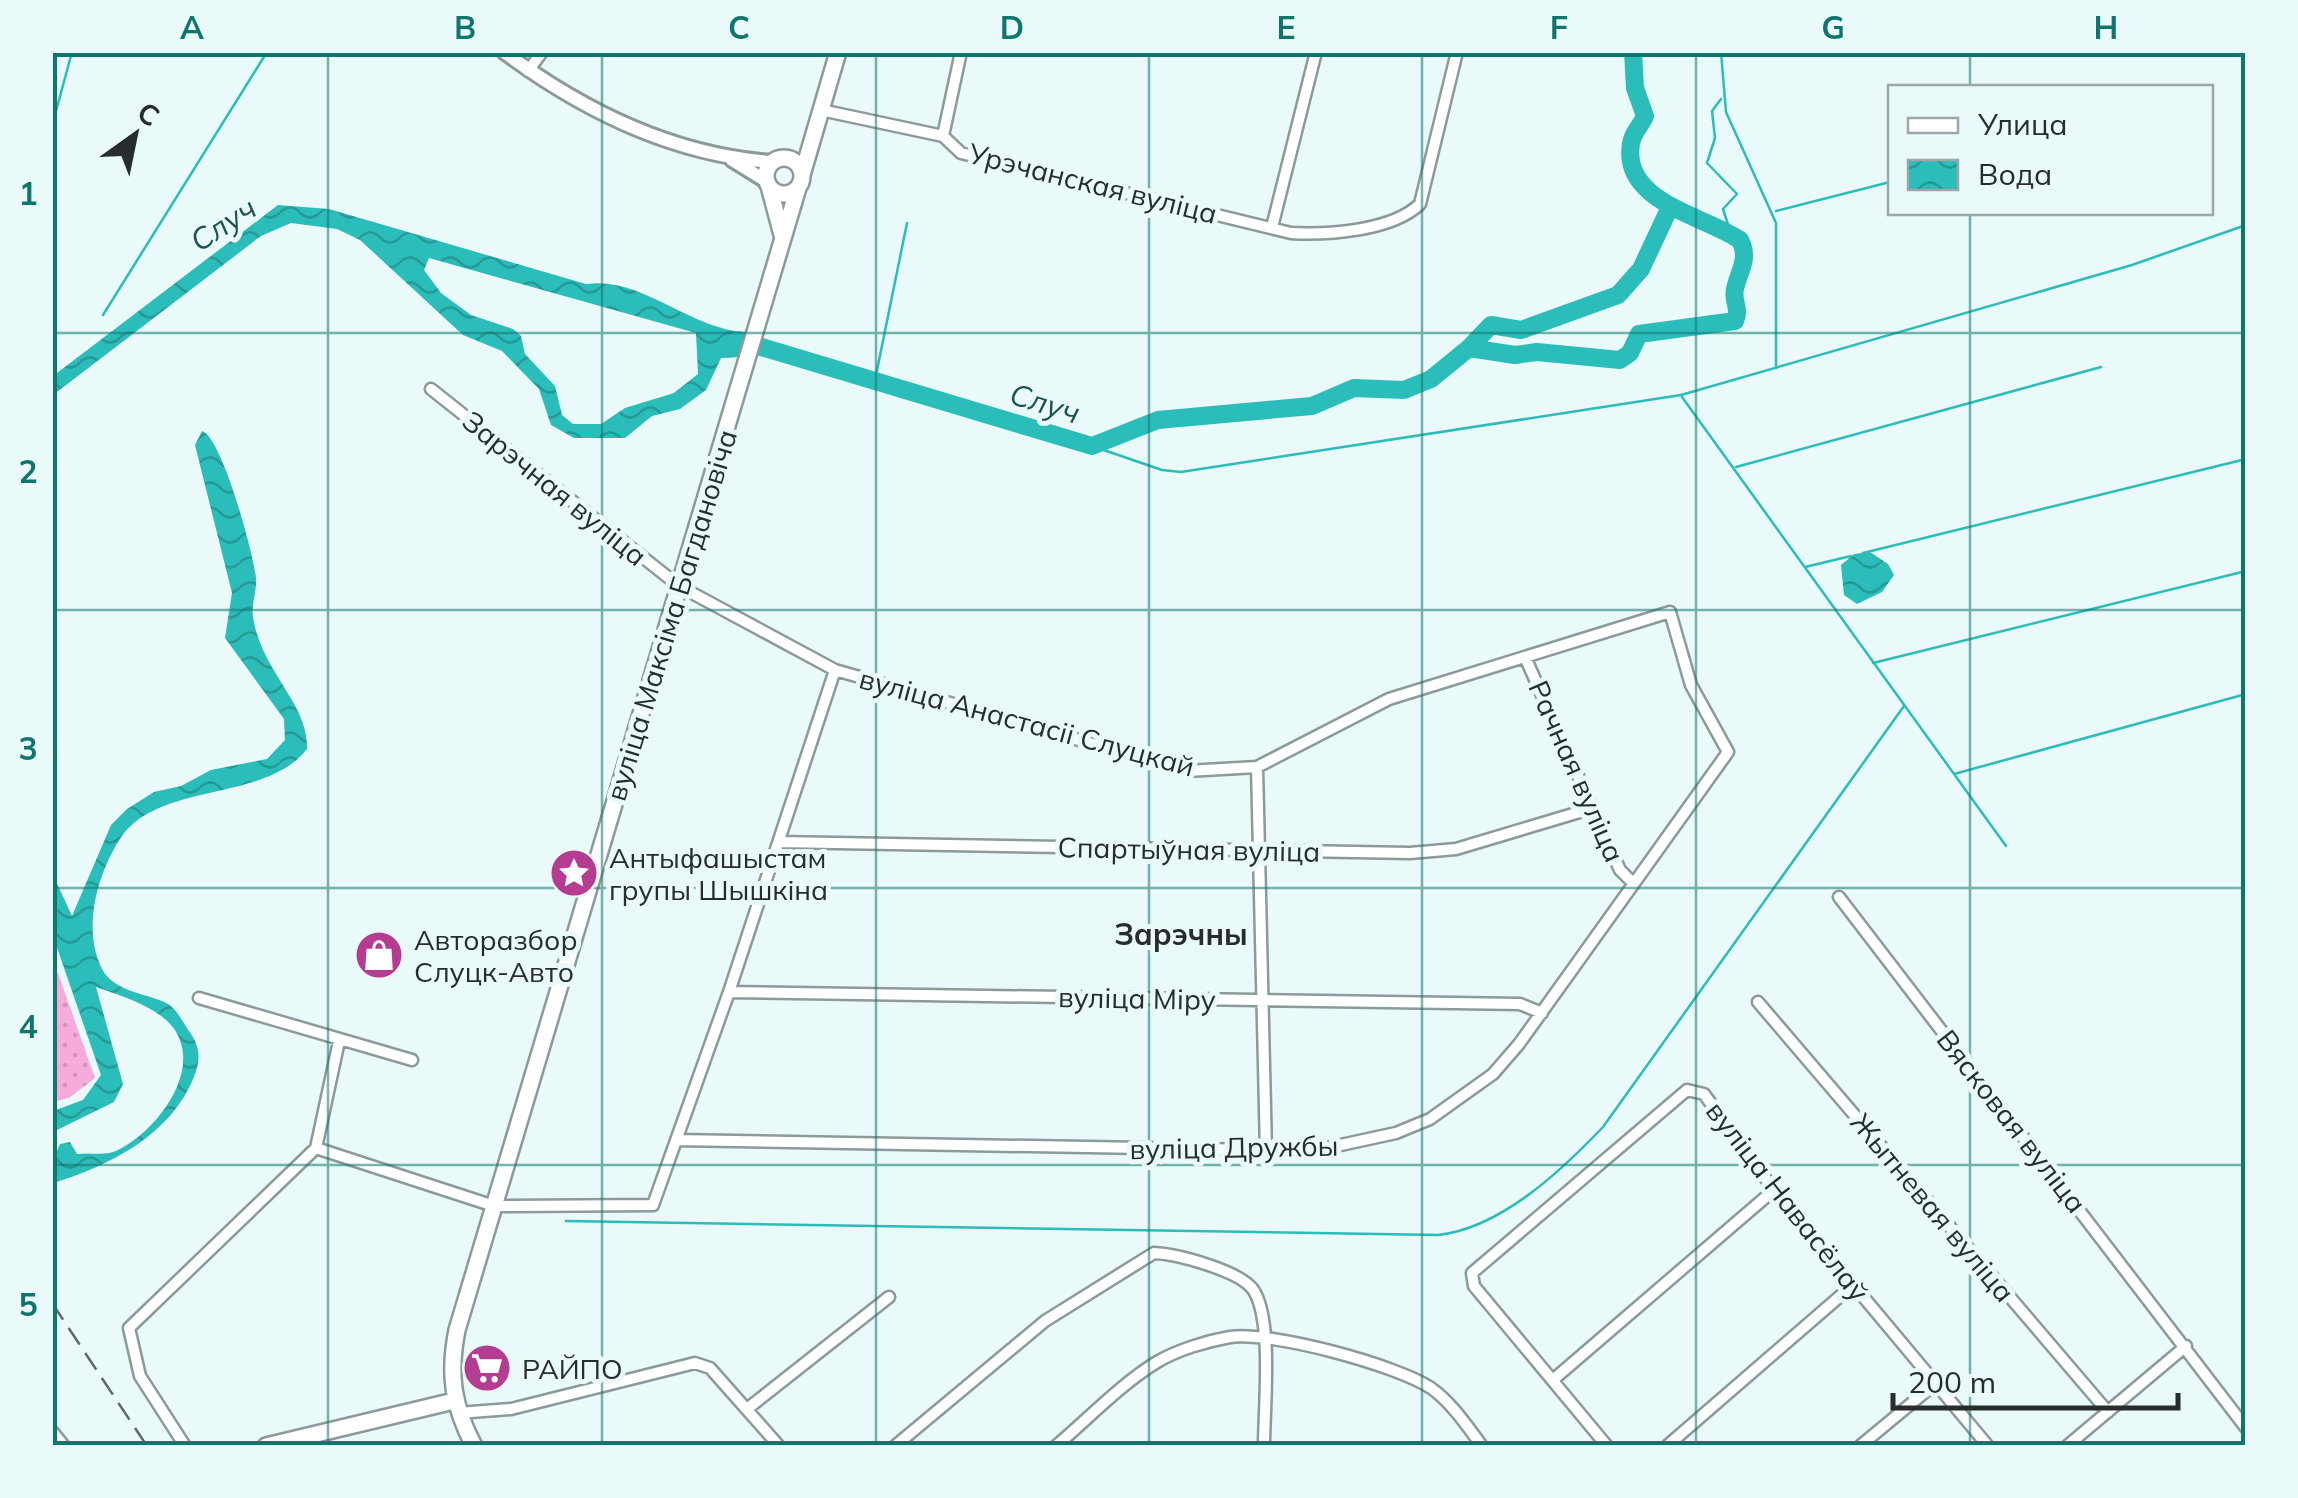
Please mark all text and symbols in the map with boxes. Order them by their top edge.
text: A [180,7,204,47]
text: B [454,7,476,47]
text: C [728,7,750,47]
text: D [1000,7,1024,47]
text: E [1276,7,1296,47]
text: F [1550,7,1568,47]
text: G [1821,7,1845,47]
text: H [2094,7,2118,47]
north arrow [85,85,185,185]
legend [1888,85,2213,215]
text: С [131,94,166,134]
text: Улица [1977,105,2068,143]
street label: Урэчанская вуліца [964,135,1221,231]
text: Вода [1978,155,2052,193]
text: 1 [18,173,38,213]
water label: Случ [183,189,263,259]
water label: Случ [1005,374,1085,432]
street label: Зарэчная вуліца [456,403,654,573]
street label: вуліца Максіма Багдановіча [598,425,744,805]
text: 2 [18,451,38,491]
street label: вуліца Анастасіі Слуцкай [856,660,1198,784]
street label: Рачная вуліца [1521,675,1633,867]
text: 3 [18,728,38,768]
street label: Спартыўная вуліца [1057,829,1321,869]
place label: Антыфашыстам групы Шышкіна [609,840,828,907]
place icon: Антыфашыстам групы Шышкіна [548,847,600,899]
district label: Зарэчны [1114,915,1248,953]
place label: Авторазбор Слуцк-Авто [414,922,577,989]
shop icon: Авторазбор Слуцк-Авто [353,929,405,981]
street label: вуліца Міру [1058,979,1216,1017]
text: 4 [18,1006,38,1046]
street label: Вясковая вуліца [1930,1022,2094,1220]
street label: вуліца Навасёлаў [1699,1094,1877,1308]
street label: Жытневая вуліца [1844,1105,2022,1309]
street label: вуліца Дружбы [1129,1128,1339,1166]
text: 5 [18,1284,38,1324]
supermarket icon: РАЙПО [461,1342,513,1394]
scale bar [1893,1348,2178,1410]
place label: РАЙПО [522,1351,623,1386]
text: 200 m [1908,1363,1996,1401]

